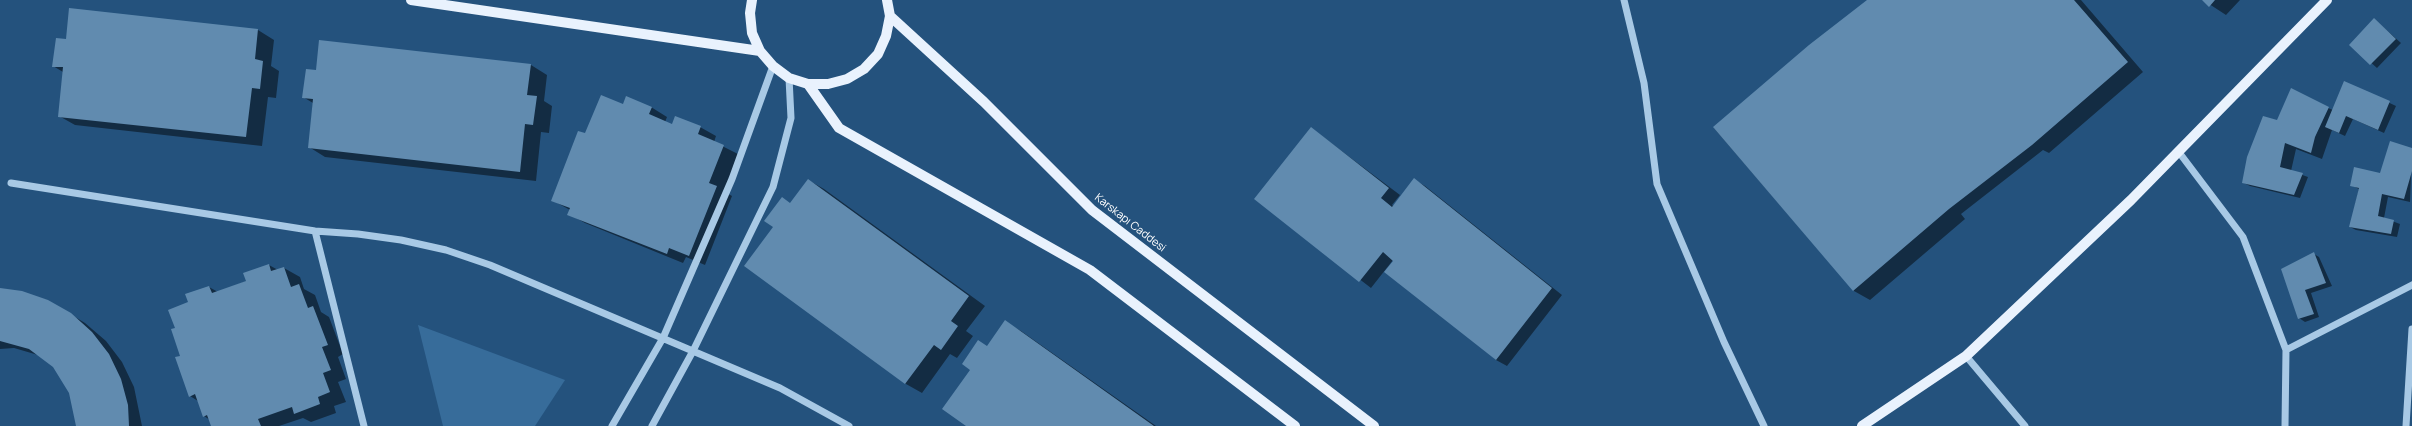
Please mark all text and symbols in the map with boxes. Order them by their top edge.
street label: Karskapı Caddesi [1092,191,1168,255]

